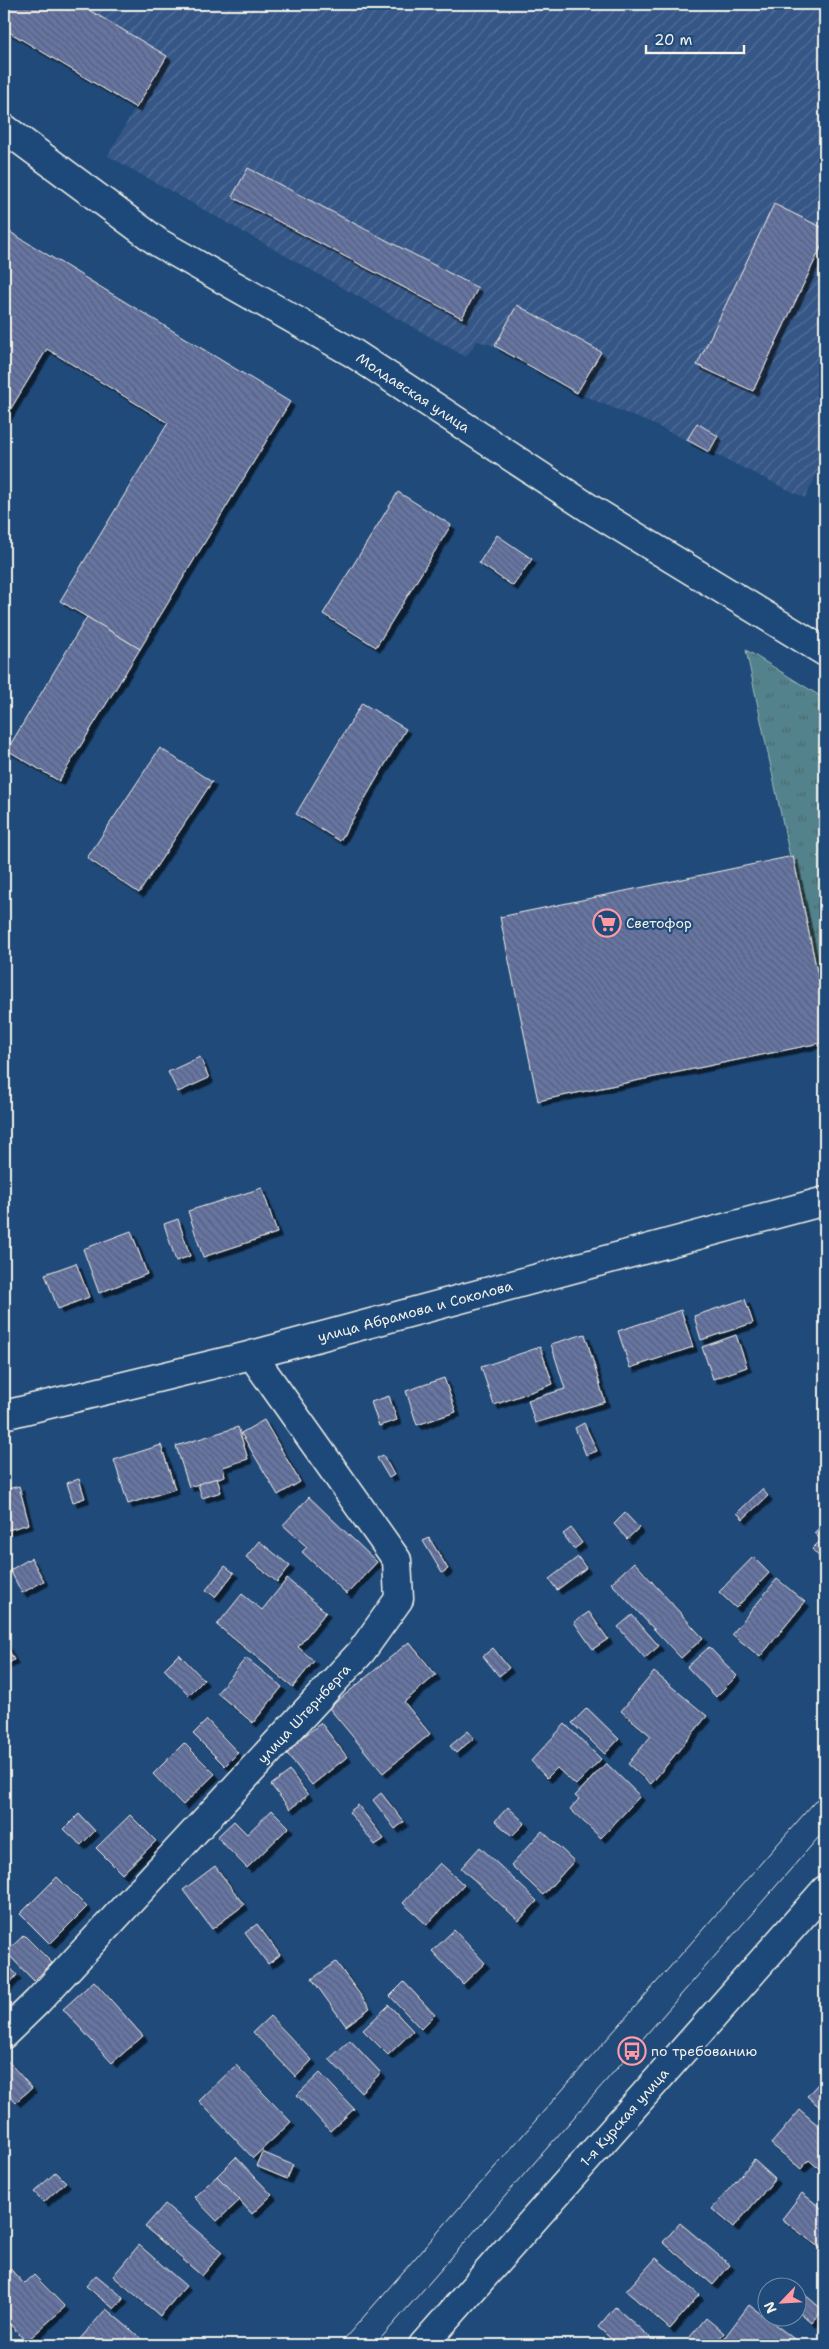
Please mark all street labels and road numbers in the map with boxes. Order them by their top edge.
street label: Молдавская улица [353,349,474,437]
street label: улица Абрамова и Соколова [316,1276,515,1346]
street label: улица Штернберга [253,1660,355,1767]
street label: 1-я Курская улица [576,2064,673,2170]

